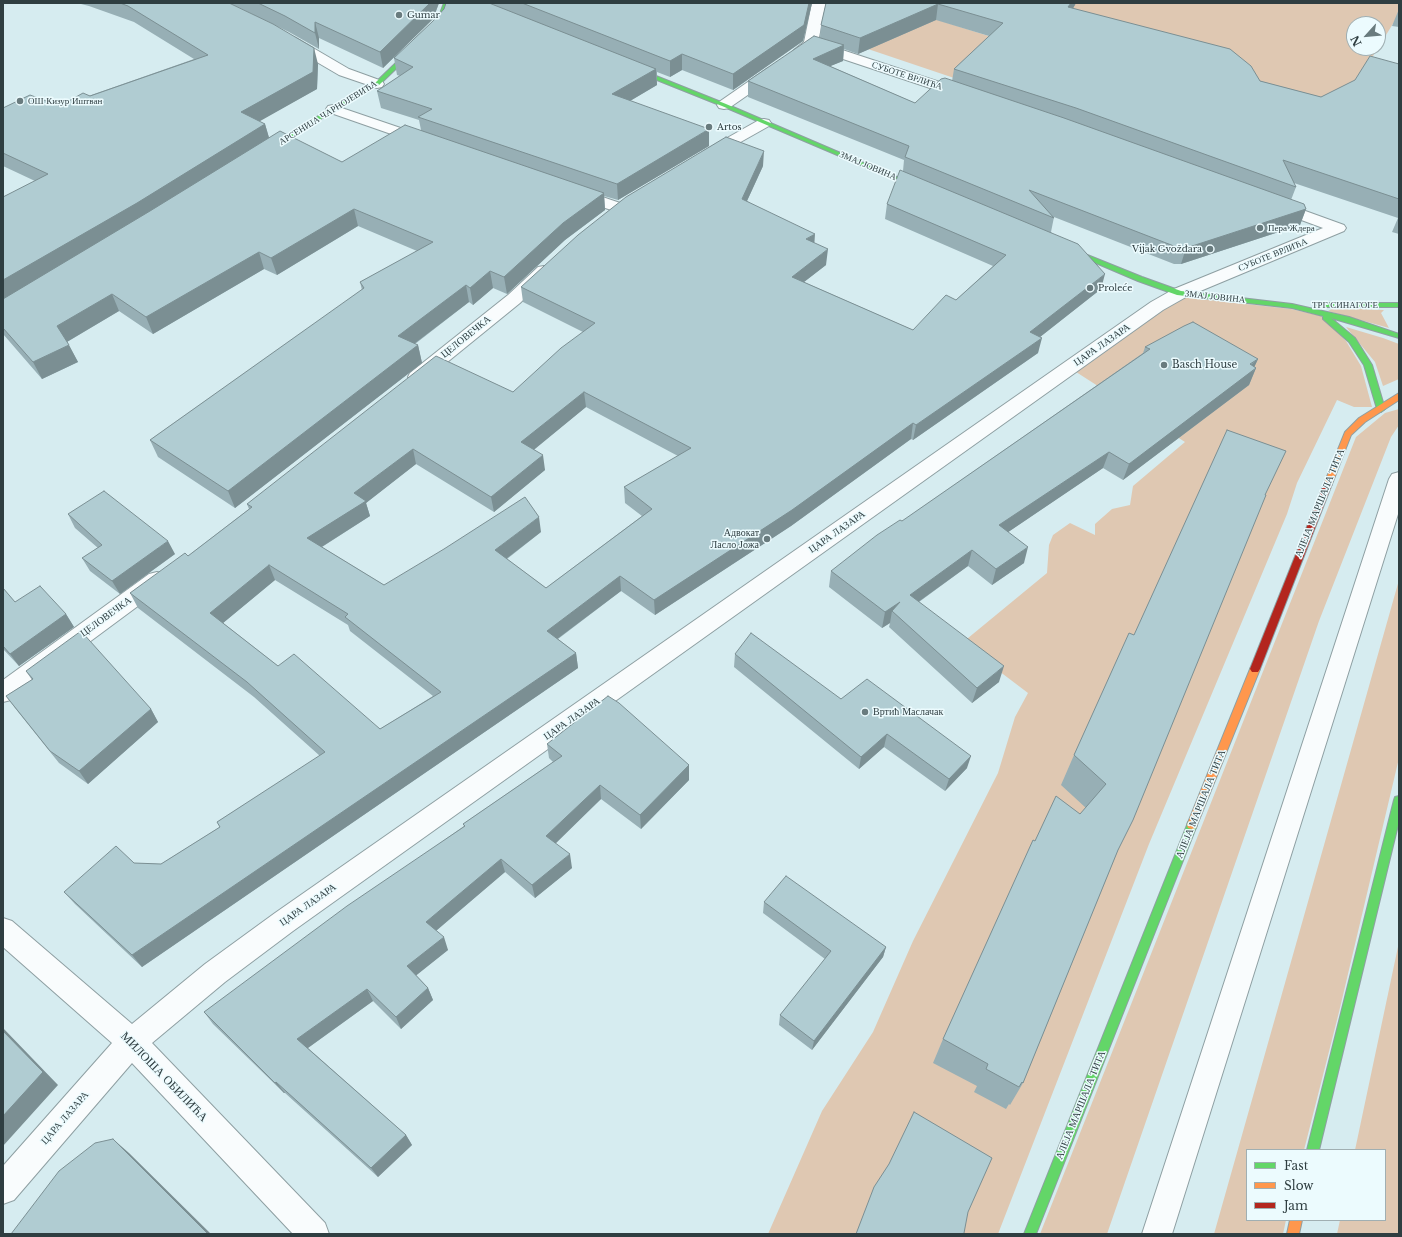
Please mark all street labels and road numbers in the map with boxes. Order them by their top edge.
street label: СУБОТЕ ВРЛИЋА [870,60,944,92]
street label: АРСЕНИЈА ЧАРНОЈЕВИЋА [277,78,379,148]
street label: ЗМАЈ ЈОВИНА [838,149,898,183]
street label: СУБОТЕ ВРЛИЋА [1237,236,1309,274]
street label: ЗМАЈ ЈОВИНА [1184,288,1246,306]
street label: ТРГ СИНАГОГЕ [1312,300,1378,310]
street label: ЦЕЛОВЕЧКА [439,313,493,361]
street label: ЦАРА ЛАЗАРА [1071,321,1133,369]
street label: АЛЕЈА МАРШАЛА ТИТА [1293,447,1347,559]
street label: ЦАРА ЛАЗАРА [806,508,868,556]
street label: ЦЕЛОВЕЧКА [78,594,134,640]
street label: ЦАРА ЛАЗАРА [541,695,603,743]
street label: АЛЕЈА МАРШАЛА ТИТА [1174,748,1228,860]
street label: ЦАРА ЛАЗАРА [277,881,339,929]
street label: МИЛОША ОБИЛИЋА [118,1029,210,1125]
street label: АЛЕЈА МАРШАЛА ТИТА [1054,1049,1108,1161]
street label: ЦАРА ЛАЗАРА [39,1089,91,1147]

